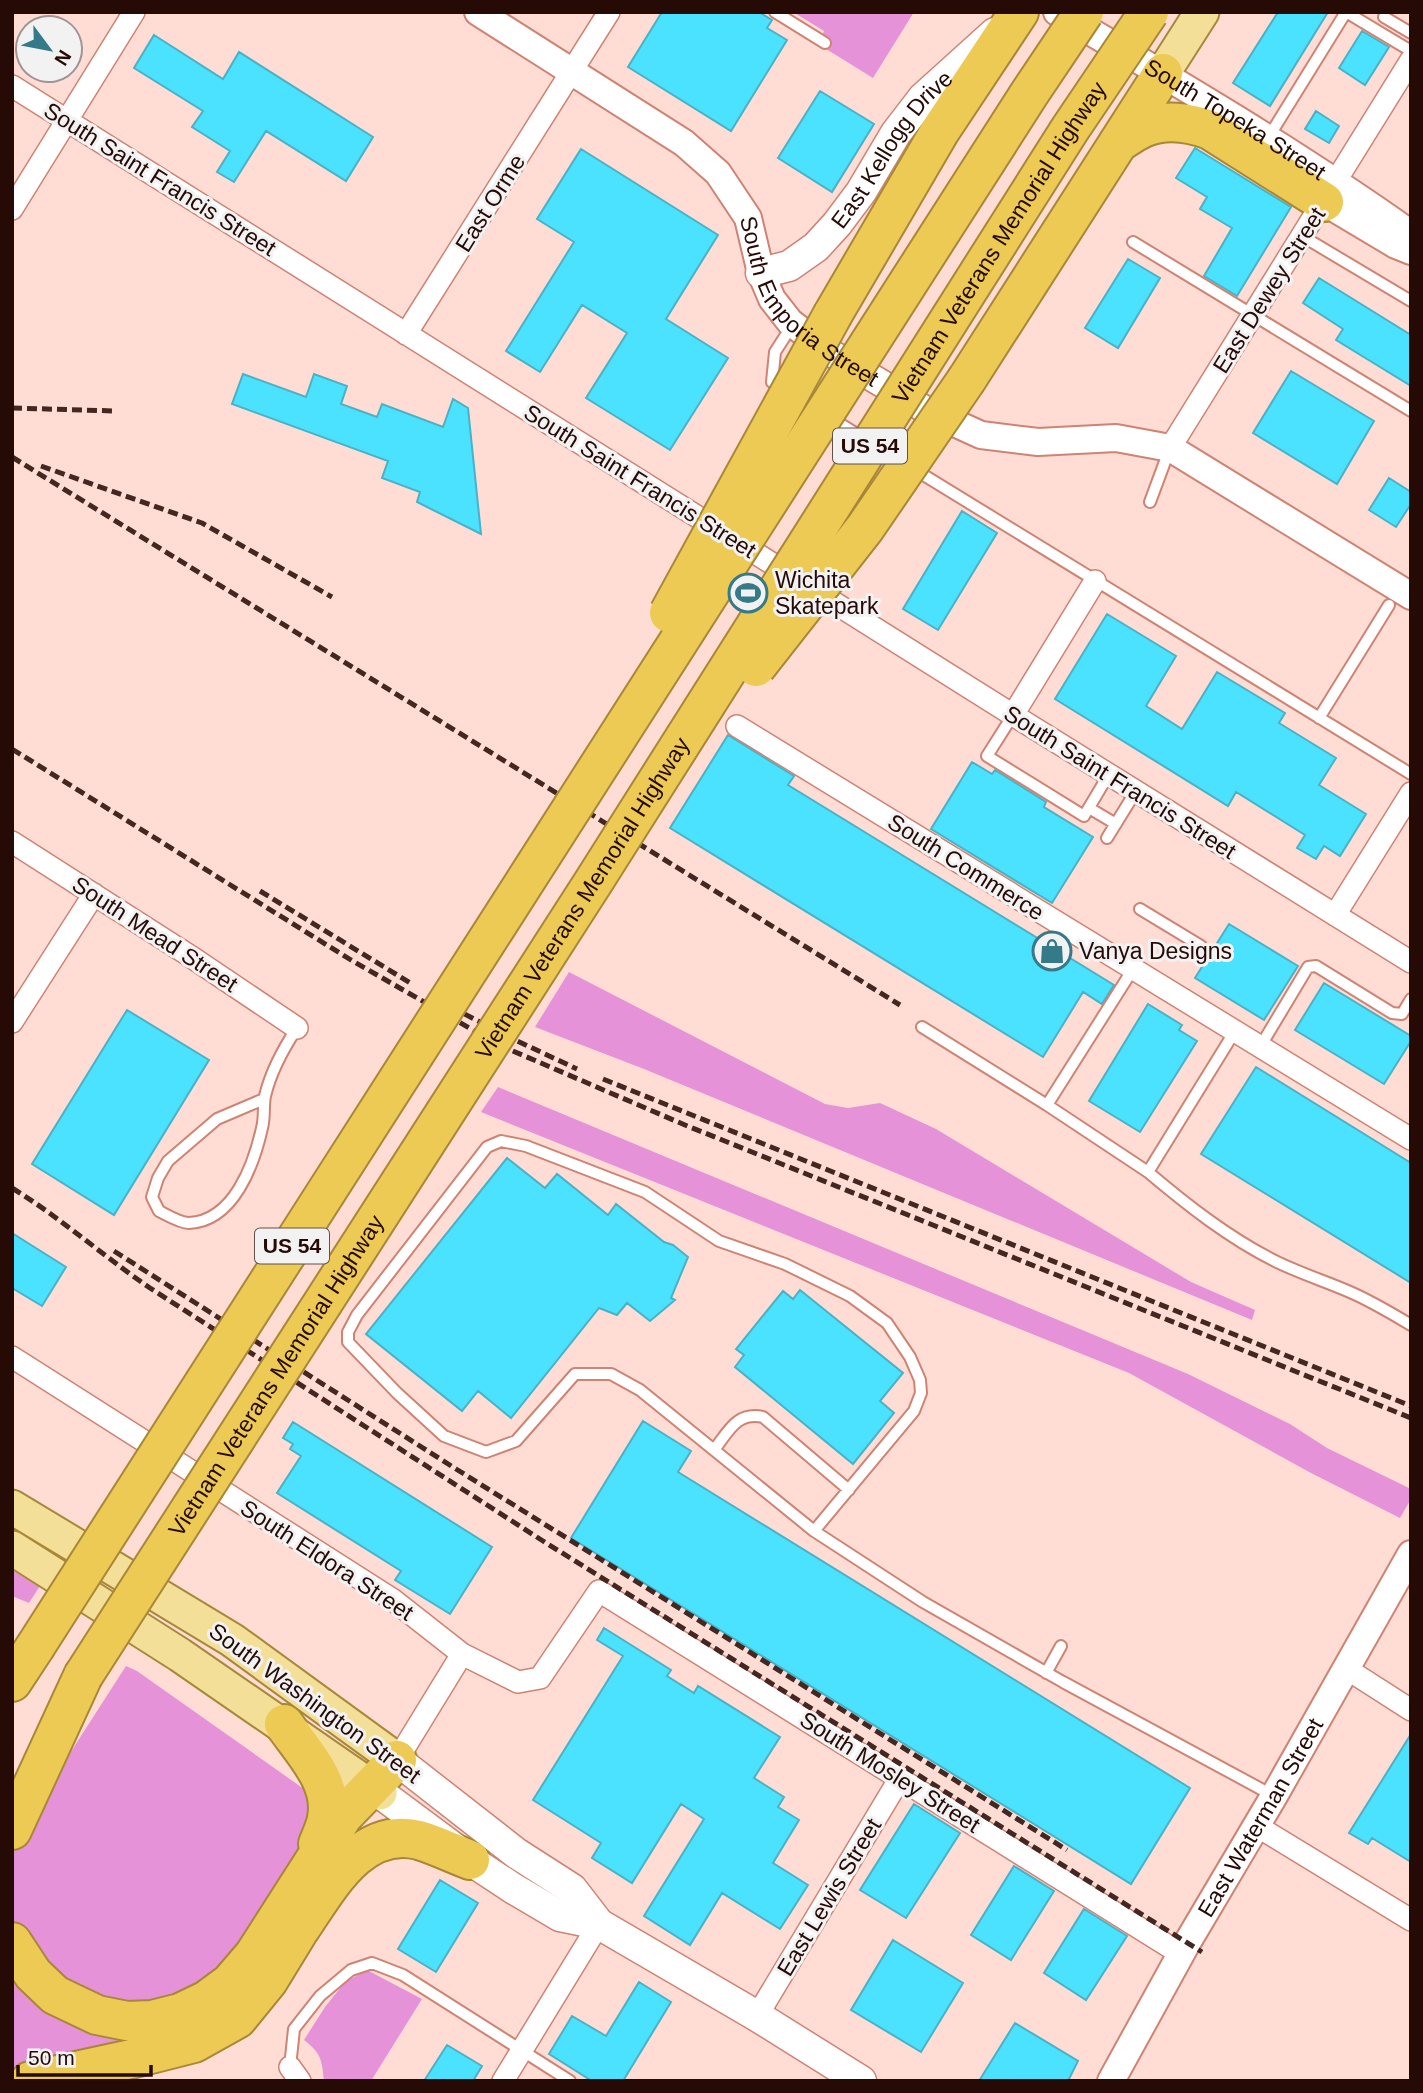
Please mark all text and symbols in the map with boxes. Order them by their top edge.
north arrow [14,14,84,84]
text: N [50,46,76,69]
street label: South Topeka Street [1140,53,1331,186]
street label: East Kellogg Drive [826,65,958,233]
street label: Vietnam Veterans Memorial Highway [887,76,1112,408]
street label: South Saint Francis Street [39,97,281,261]
street label: East Orme [450,150,530,256]
street label: East Dewey Street [1208,202,1331,378]
street label: South Emporia Street [735,213,884,392]
street label: South Saint Francis Street [519,399,761,563]
road number: US 54 [833,428,907,464]
place label: Wichita Skatepark [775,567,879,619]
sports icon: Wichita Skatepark [727,572,769,614]
street label: South Saint Francis Street [999,700,1241,864]
street label: Vietnam Veterans Memorial Highway [470,732,695,1064]
street label: South Commerce [883,809,1049,925]
street label: South Mead Street [67,871,243,997]
shop icon: Vanya Designs [1031,930,1073,972]
place label: Vanya Designs [1079,938,1232,964]
street label: Vietnam Veterans Memorial Highway [163,1210,389,1541]
road number: US 54 [255,1228,329,1264]
street label: South Eldora Street [236,1494,419,1626]
street label: South Washington Street [204,1618,426,1789]
street label: South Mosley Street [795,1706,985,1838]
street label: East Waterman Street [1192,1713,1329,1921]
street label: East Lewis Street [772,1813,887,1980]
scale bar [18,2034,150,2078]
text: 50 m [28,2046,75,2069]

